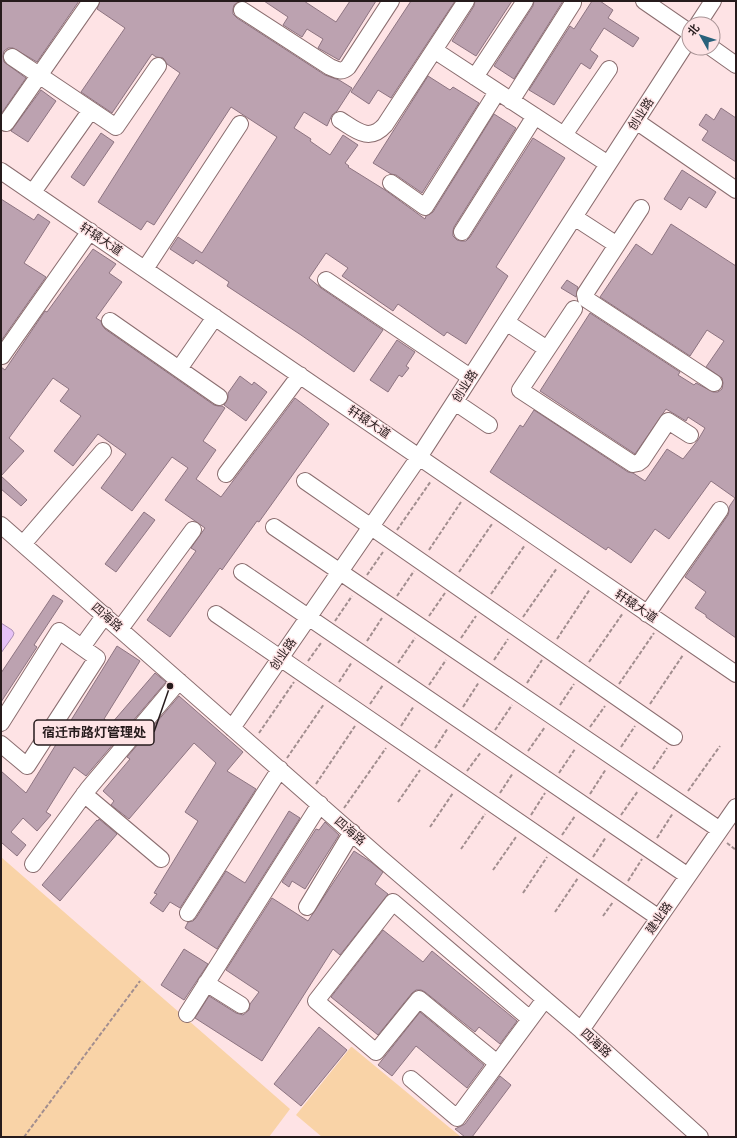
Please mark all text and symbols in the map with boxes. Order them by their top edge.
north arrow [681,16,721,56]
text: 北 [684,20,703,39]
street label: 创业路 [624,94,658,133]
street label: 轩辕大道 [77,218,126,259]
street label: 创业路 [448,366,482,405]
street label: 轩辕大道 [345,401,394,442]
street label: 轩辕大道 [612,585,661,626]
street label: 四海路 [88,598,126,635]
street label: 创业路 [265,634,300,673]
callout: 宿迁市路灯管理处 [34,720,154,745]
text: 宿迁市路灯管理处 [42,723,146,742]
street label: 四海路 [331,812,369,849]
street label: 建业路 [641,898,676,937]
street label: 四海路 [577,1024,615,1061]

